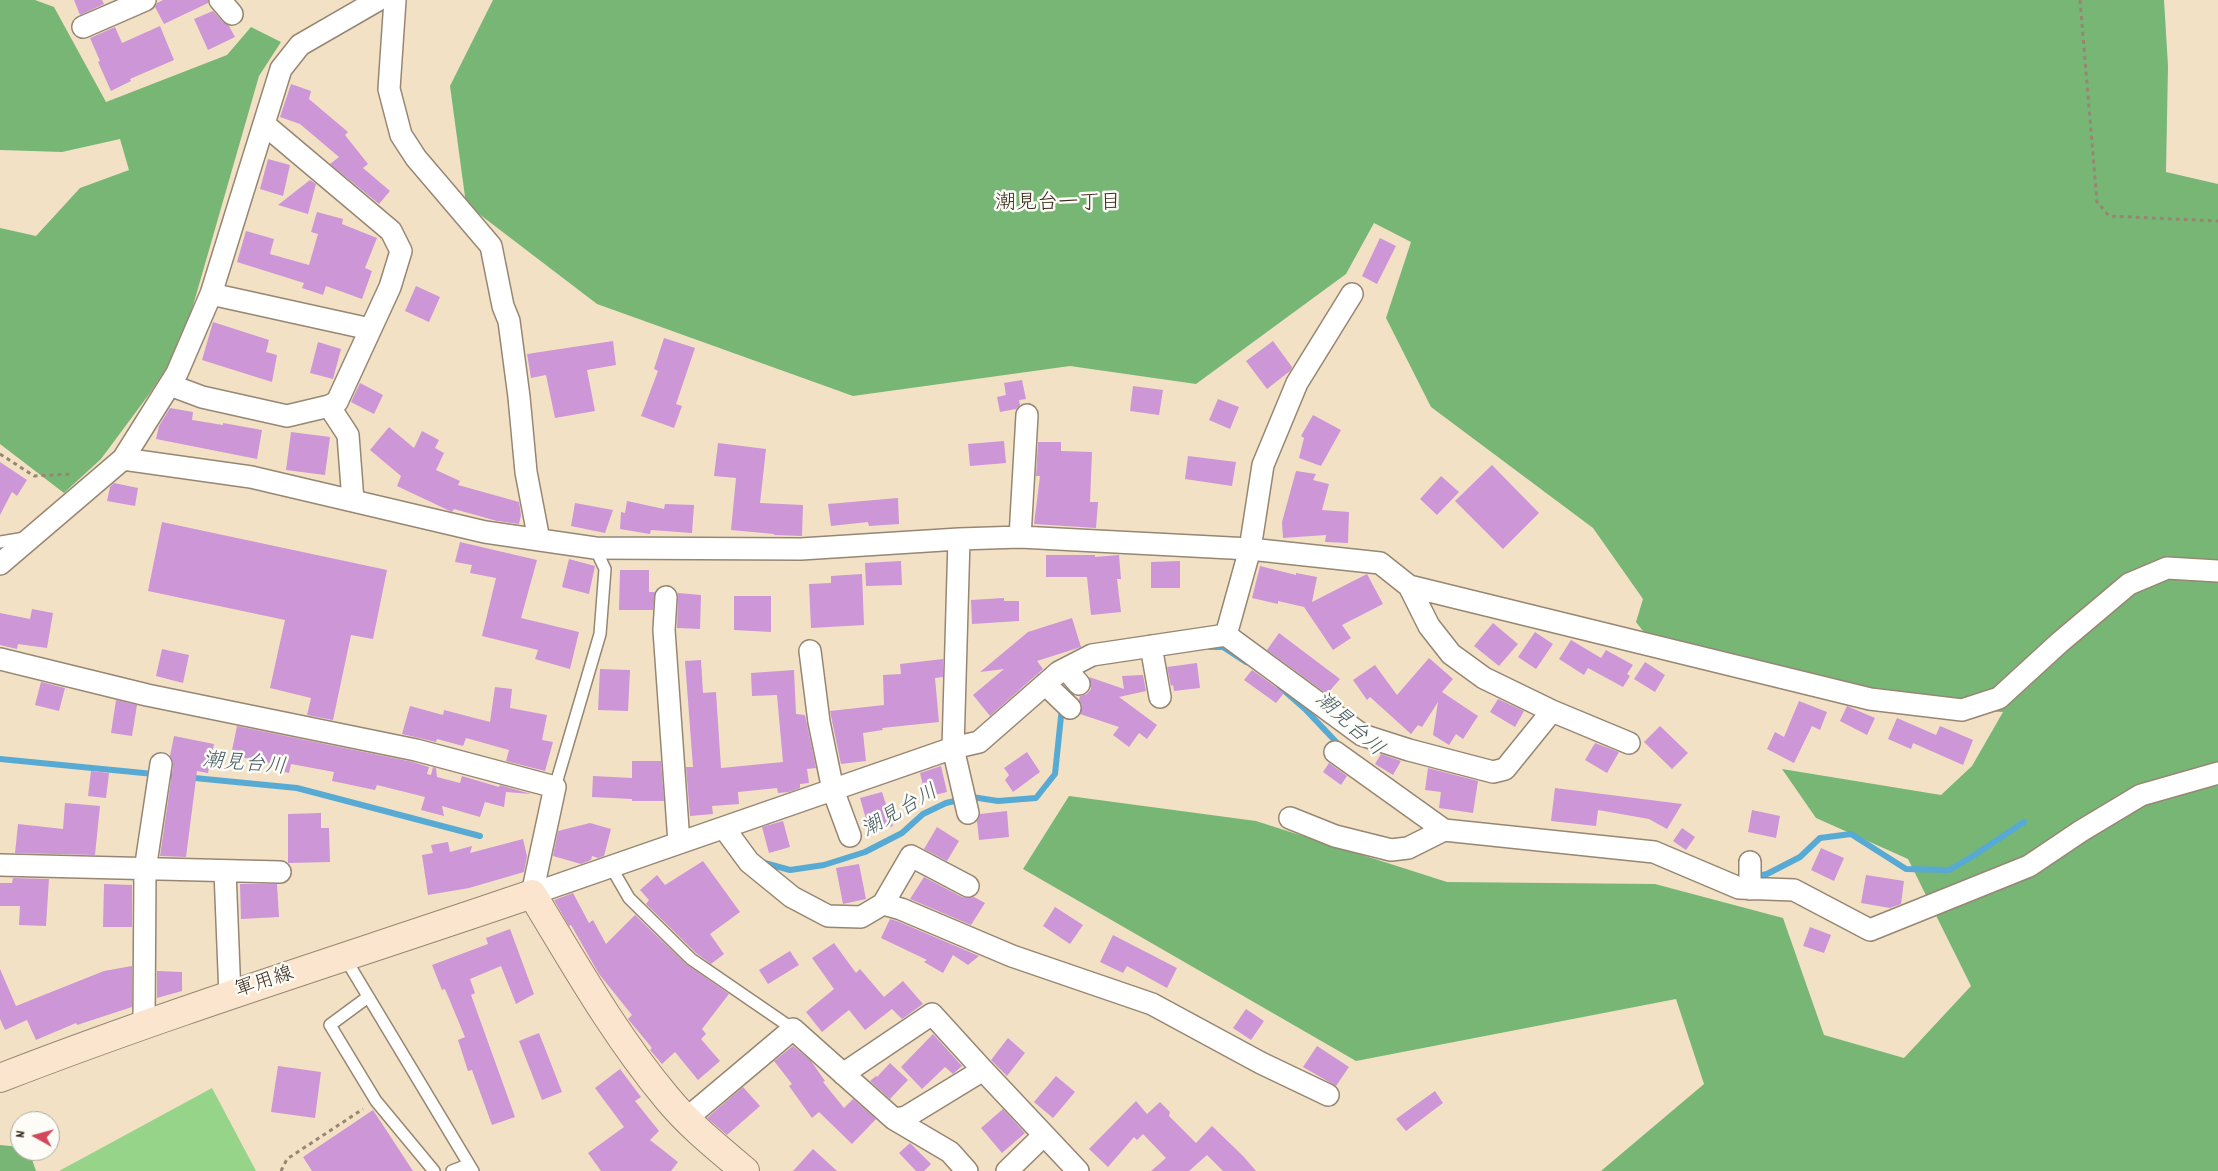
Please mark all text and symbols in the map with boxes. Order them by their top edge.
district label: 潮見台一丁目 [995,192,1121,218]
water label: 潮見台川 [1308,689,1388,763]
water label: 潮見台川 [201,750,287,782]
water label: 潮見台川 [858,781,944,845]
street label: 軍用線 [233,963,297,1005]
north arrow [10,1111,60,1161]
text: N [11,1130,31,1139]

